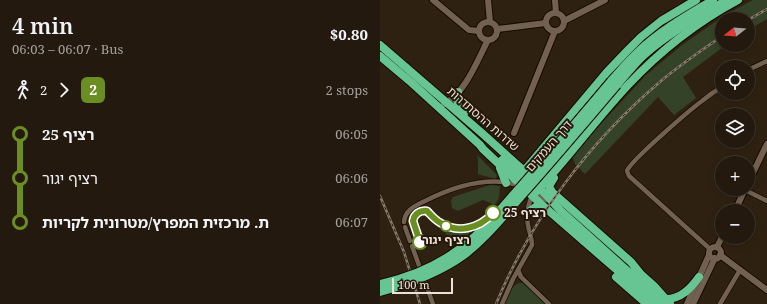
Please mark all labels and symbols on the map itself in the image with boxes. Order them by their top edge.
north arrow [715,12,755,52]
street label: שדרות ההסתדרות [444,82,523,155]
street label: דרך העמקים [521,116,576,175]
place label: רציף 25 [504,204,546,221]
marker: רציף 25 [485,205,501,221]
marker: רציף יגור [440,220,452,232]
place label: רציף יגור [422,231,470,248]
unlabelled marker [412,234,428,250]
scale bar [392,276,453,295]

